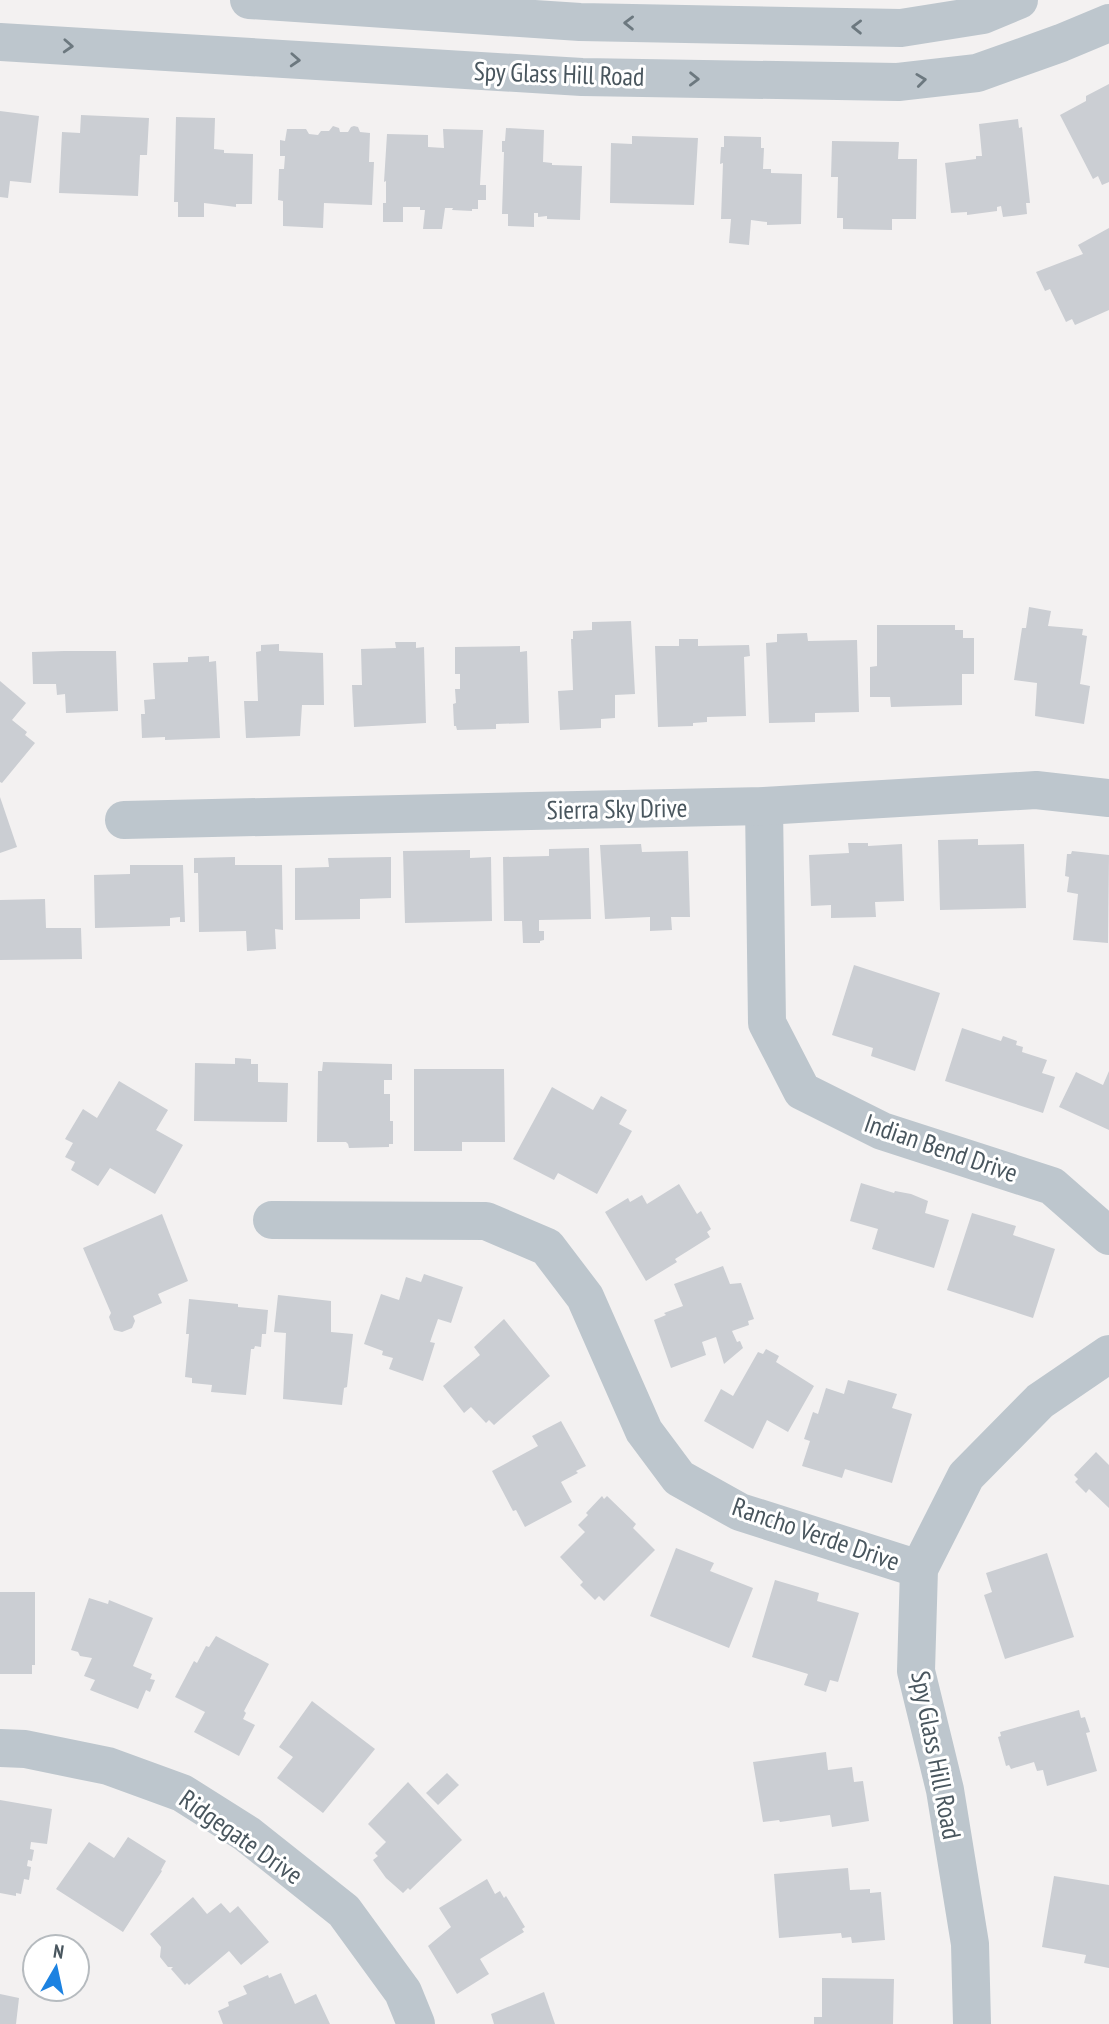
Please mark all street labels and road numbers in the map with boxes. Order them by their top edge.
street label: Spy Glass Hill Road [473,54,645,93]
street label: Sierra Sky Drive [546,791,688,826]
street label: Indian Bend Drive [860,1106,1022,1189]
street label: Rancho Verde Drive [728,1490,904,1578]
street label: Spy Glass Hill Road [904,1668,969,1842]
street label: Ridgegate Drive [173,1782,309,1891]

